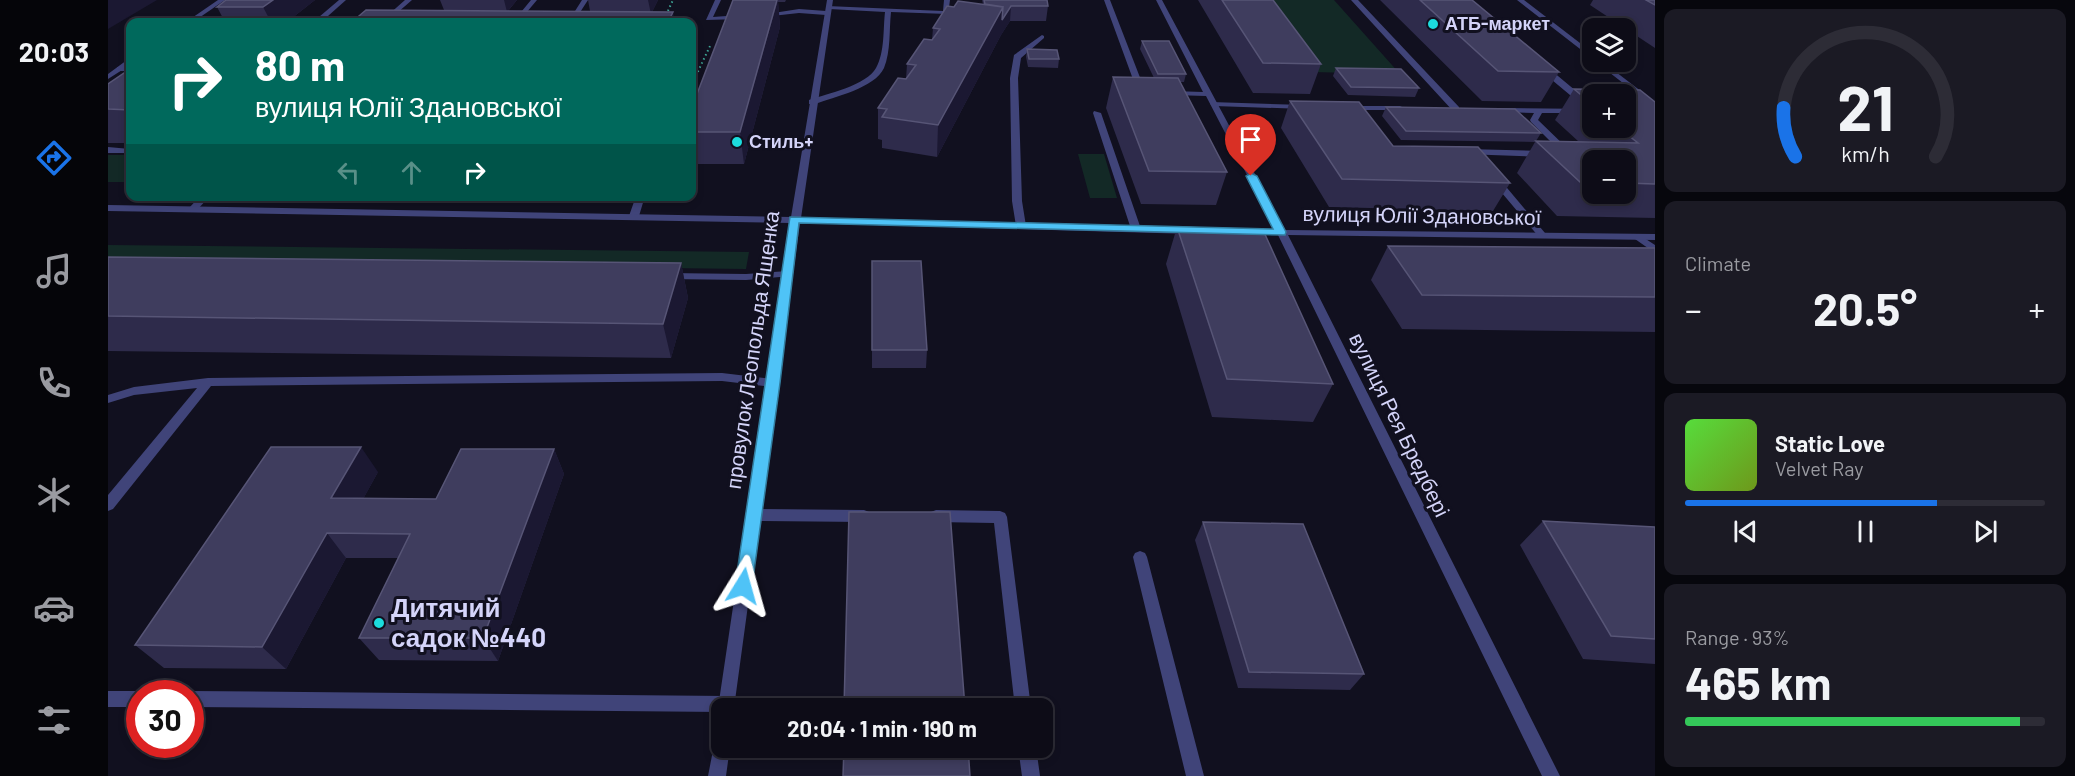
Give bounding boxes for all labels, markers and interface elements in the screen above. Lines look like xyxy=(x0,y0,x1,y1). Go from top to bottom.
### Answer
place label: АТБ-маркет xyxy=(1445,12,1550,34)
marker: АТБ-маркет xyxy=(1426,17,1440,31)
map controls xyxy=(1582,18,1636,204)
button: layers xyxy=(1582,18,1636,72)
text: 20:03 xyxy=(19,35,89,67)
text: 80 m xyxy=(255,39,345,89)
icon: right xyxy=(156,42,234,120)
text: 21 xyxy=(1837,70,1893,144)
button: + xyxy=(1582,84,1636,138)
text: вулиця Юлії Здановської xyxy=(255,90,562,122)
pin xyxy=(1225,114,1276,176)
icon: arrive xyxy=(1234,123,1267,156)
place label: Стиль+ xyxy=(749,130,813,152)
marker: Стиль+ xyxy=(730,135,744,149)
icon: directions xyxy=(33,137,75,179)
text: km/h xyxy=(1841,142,1889,167)
button: − xyxy=(1582,150,1636,204)
icon: left xyxy=(332,156,365,189)
icon: ahead xyxy=(395,156,428,189)
icon: right xyxy=(458,156,491,189)
street label: вулиця Юлії Здановської xyxy=(1302,200,1542,229)
street label: провулок Леопольда Ященка xyxy=(720,209,783,491)
icon: music xyxy=(33,250,75,292)
text: Climate xyxy=(1685,251,1751,275)
text: 20.5° xyxy=(1813,281,1917,335)
text: − xyxy=(1685,289,1702,329)
text: + xyxy=(2029,289,2045,329)
street label: вулиця Рея Бредбері xyxy=(1345,328,1456,520)
icon: phone xyxy=(33,362,75,404)
text: Static Love xyxy=(1775,430,1885,456)
text: Velvet Ray xyxy=(1775,456,1864,480)
icon: climate xyxy=(33,474,75,516)
icon: previous xyxy=(1729,515,1762,548)
icon: pause xyxy=(1849,515,1882,548)
icon: next xyxy=(1969,515,2002,548)
position arrow xyxy=(711,554,775,618)
icon: car xyxy=(33,587,75,629)
place label: Дитячий садок №440 xyxy=(391,591,546,652)
marker: Дитячий садок №440 xyxy=(372,616,386,630)
text: Range · 93% xyxy=(1685,625,1789,649)
text: 465 km xyxy=(1685,655,1831,709)
speed limit sign: 30 xyxy=(126,680,204,758)
icon: filters xyxy=(33,699,75,741)
text: 20:04 · 1 min · 190 m xyxy=(787,715,977,741)

